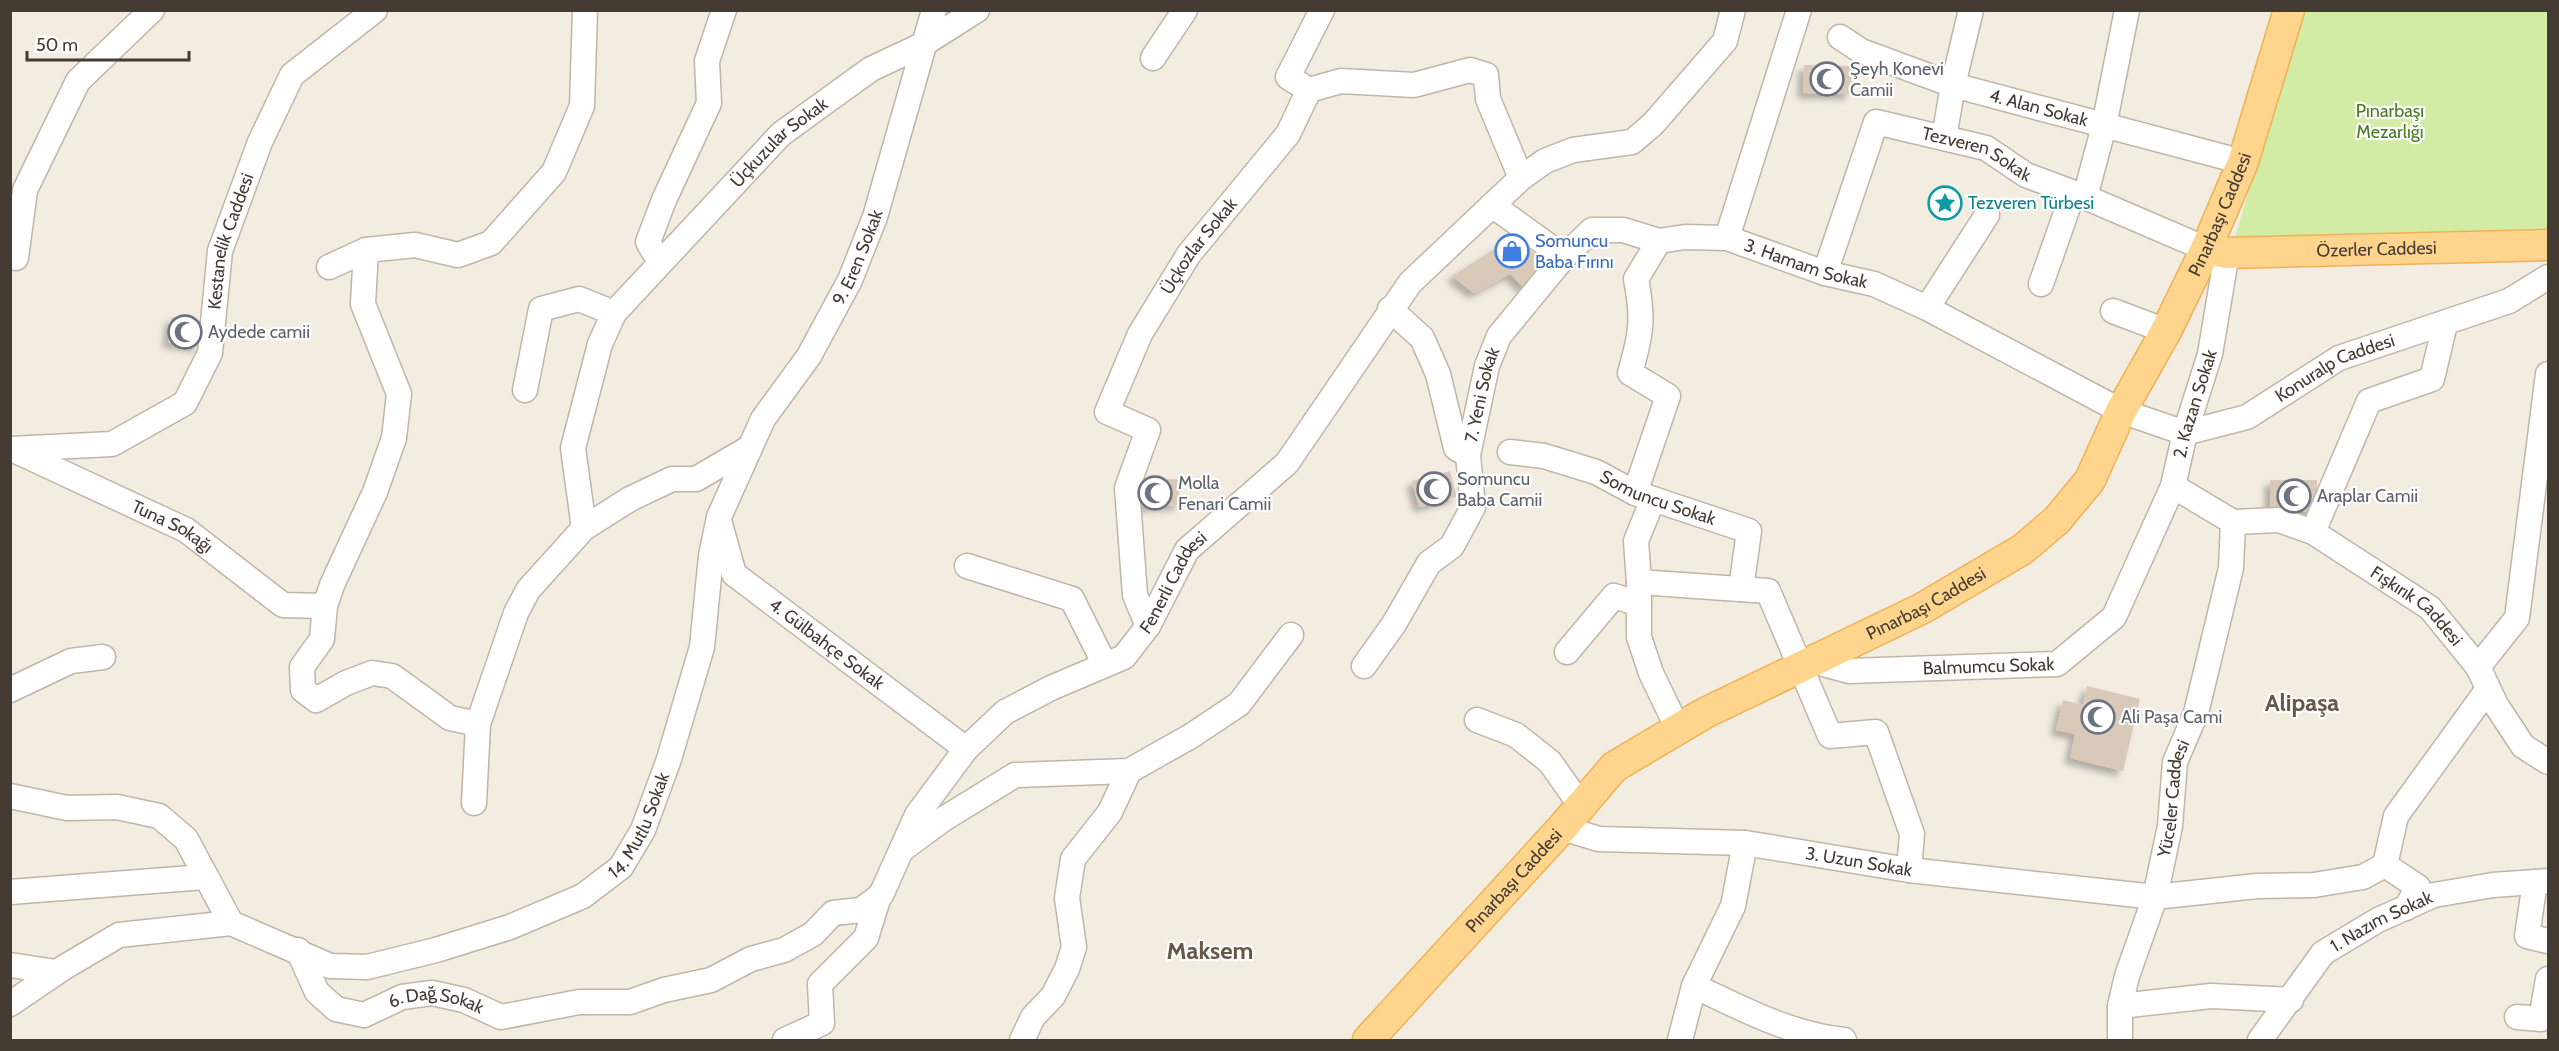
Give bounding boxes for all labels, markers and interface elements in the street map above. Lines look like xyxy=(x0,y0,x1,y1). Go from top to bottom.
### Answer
scale bar xyxy=(27,24,189,62)
text: 50 m xyxy=(36,34,78,56)
place label: Şeyh Konevi Camii xyxy=(1850,58,1944,101)
mosque icon: Şeyh Konevi Camii xyxy=(1809,61,1845,97)
street label: 4. Alan Sokak xyxy=(1987,84,2091,132)
street label: Üçkuzular Sokak xyxy=(726,92,833,192)
park label: Pınarbaşı Mezarlığı xyxy=(2356,100,2424,143)
street label: Tezveren Sokak xyxy=(1920,122,2035,187)
street label: Pınarbaşı Caddesi xyxy=(2183,150,2256,280)
street label: Kestanelik Caddesi xyxy=(203,170,259,310)
place icon: Tezveren Türbesi xyxy=(1927,185,1963,221)
place label: Tezveren Türbesi xyxy=(1968,192,2094,214)
street label: Üçkozlar Sokak xyxy=(1156,193,1242,298)
street label: 9. Eren Sokak xyxy=(828,206,888,309)
place label: Somuncu Baba Fırını xyxy=(1535,230,1614,273)
shop icon: Somuncu Baba Fırını xyxy=(1494,233,1530,269)
street label: 3. Hamam Sokak xyxy=(1741,234,1871,293)
street label: Özerler Caddesi xyxy=(2316,237,2437,262)
mosque icon: Aydede camii xyxy=(167,314,203,350)
place label: Aydede camii xyxy=(208,321,310,343)
street label: Konuralp Caddesi xyxy=(2271,329,2398,407)
street label: 7. Yeni Sokak xyxy=(1460,343,1505,444)
street label: 2. Kazan Sokak xyxy=(2169,346,2222,460)
street label: Somuncu Sokak xyxy=(1596,465,1719,530)
place label: Somuncu Baba Camii xyxy=(1457,468,1542,511)
mosque icon: Somuncu Baba Camii xyxy=(1416,471,1452,507)
place label: Molla Fenari Camii xyxy=(1178,472,1271,515)
mosque icon: Molla Fenari Camii xyxy=(1137,475,1173,511)
mosque icon: Araplar Camii xyxy=(2276,478,2312,514)
place label: Araplar Camii xyxy=(2317,485,2418,507)
street label: Tuna Sokağı xyxy=(128,495,218,558)
street label: Fenerli Caddesi xyxy=(1135,527,1211,638)
street label: Fışkırık Caddesi xyxy=(2366,561,2467,650)
street label: Pınarbaşı Caddesi xyxy=(1863,562,1990,645)
street label: 4. Gülbahçe Sokak xyxy=(765,593,889,695)
street label: Balmumcu Sokak xyxy=(1923,653,2056,680)
district label: Alipaşa xyxy=(2265,688,2339,717)
mosque icon: Ali Paşa Cami xyxy=(2080,699,2116,735)
place label: Ali Paşa Cami xyxy=(2121,706,2222,728)
street label: Yüceler Caddesi xyxy=(2152,736,2194,860)
street label: 14. Mutlu Sokak xyxy=(604,768,675,884)
street label: Pınarbaşı Caddesi xyxy=(1461,824,1567,937)
street label: 3. Uzun Sokak xyxy=(1804,842,1915,881)
street label: 1. Nazım Sokak xyxy=(2326,886,2437,957)
district label: Maksem xyxy=(1167,936,1253,965)
street label: 6. Dağ Sokak xyxy=(384,981,488,1019)

